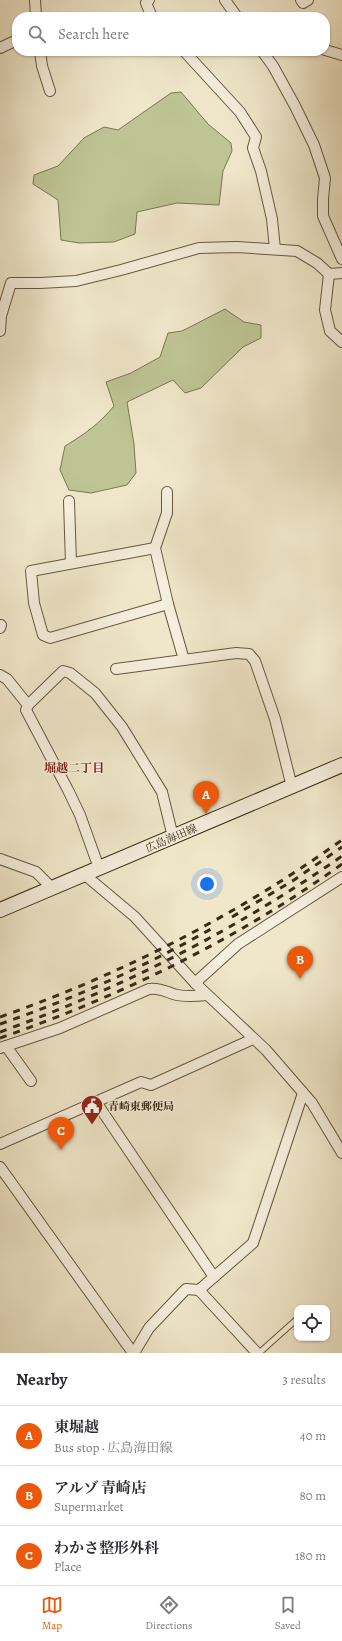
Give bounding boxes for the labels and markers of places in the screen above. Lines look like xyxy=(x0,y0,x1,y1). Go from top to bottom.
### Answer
pin: A xyxy=(193,781,219,814)
pin: B xyxy=(287,946,313,979)
public building icon: 青崎東郵便局 xyxy=(79,1093,105,1126)
place label: 青崎東郵便局 xyxy=(108,1099,174,1114)
pin: C xyxy=(48,1117,74,1150)

